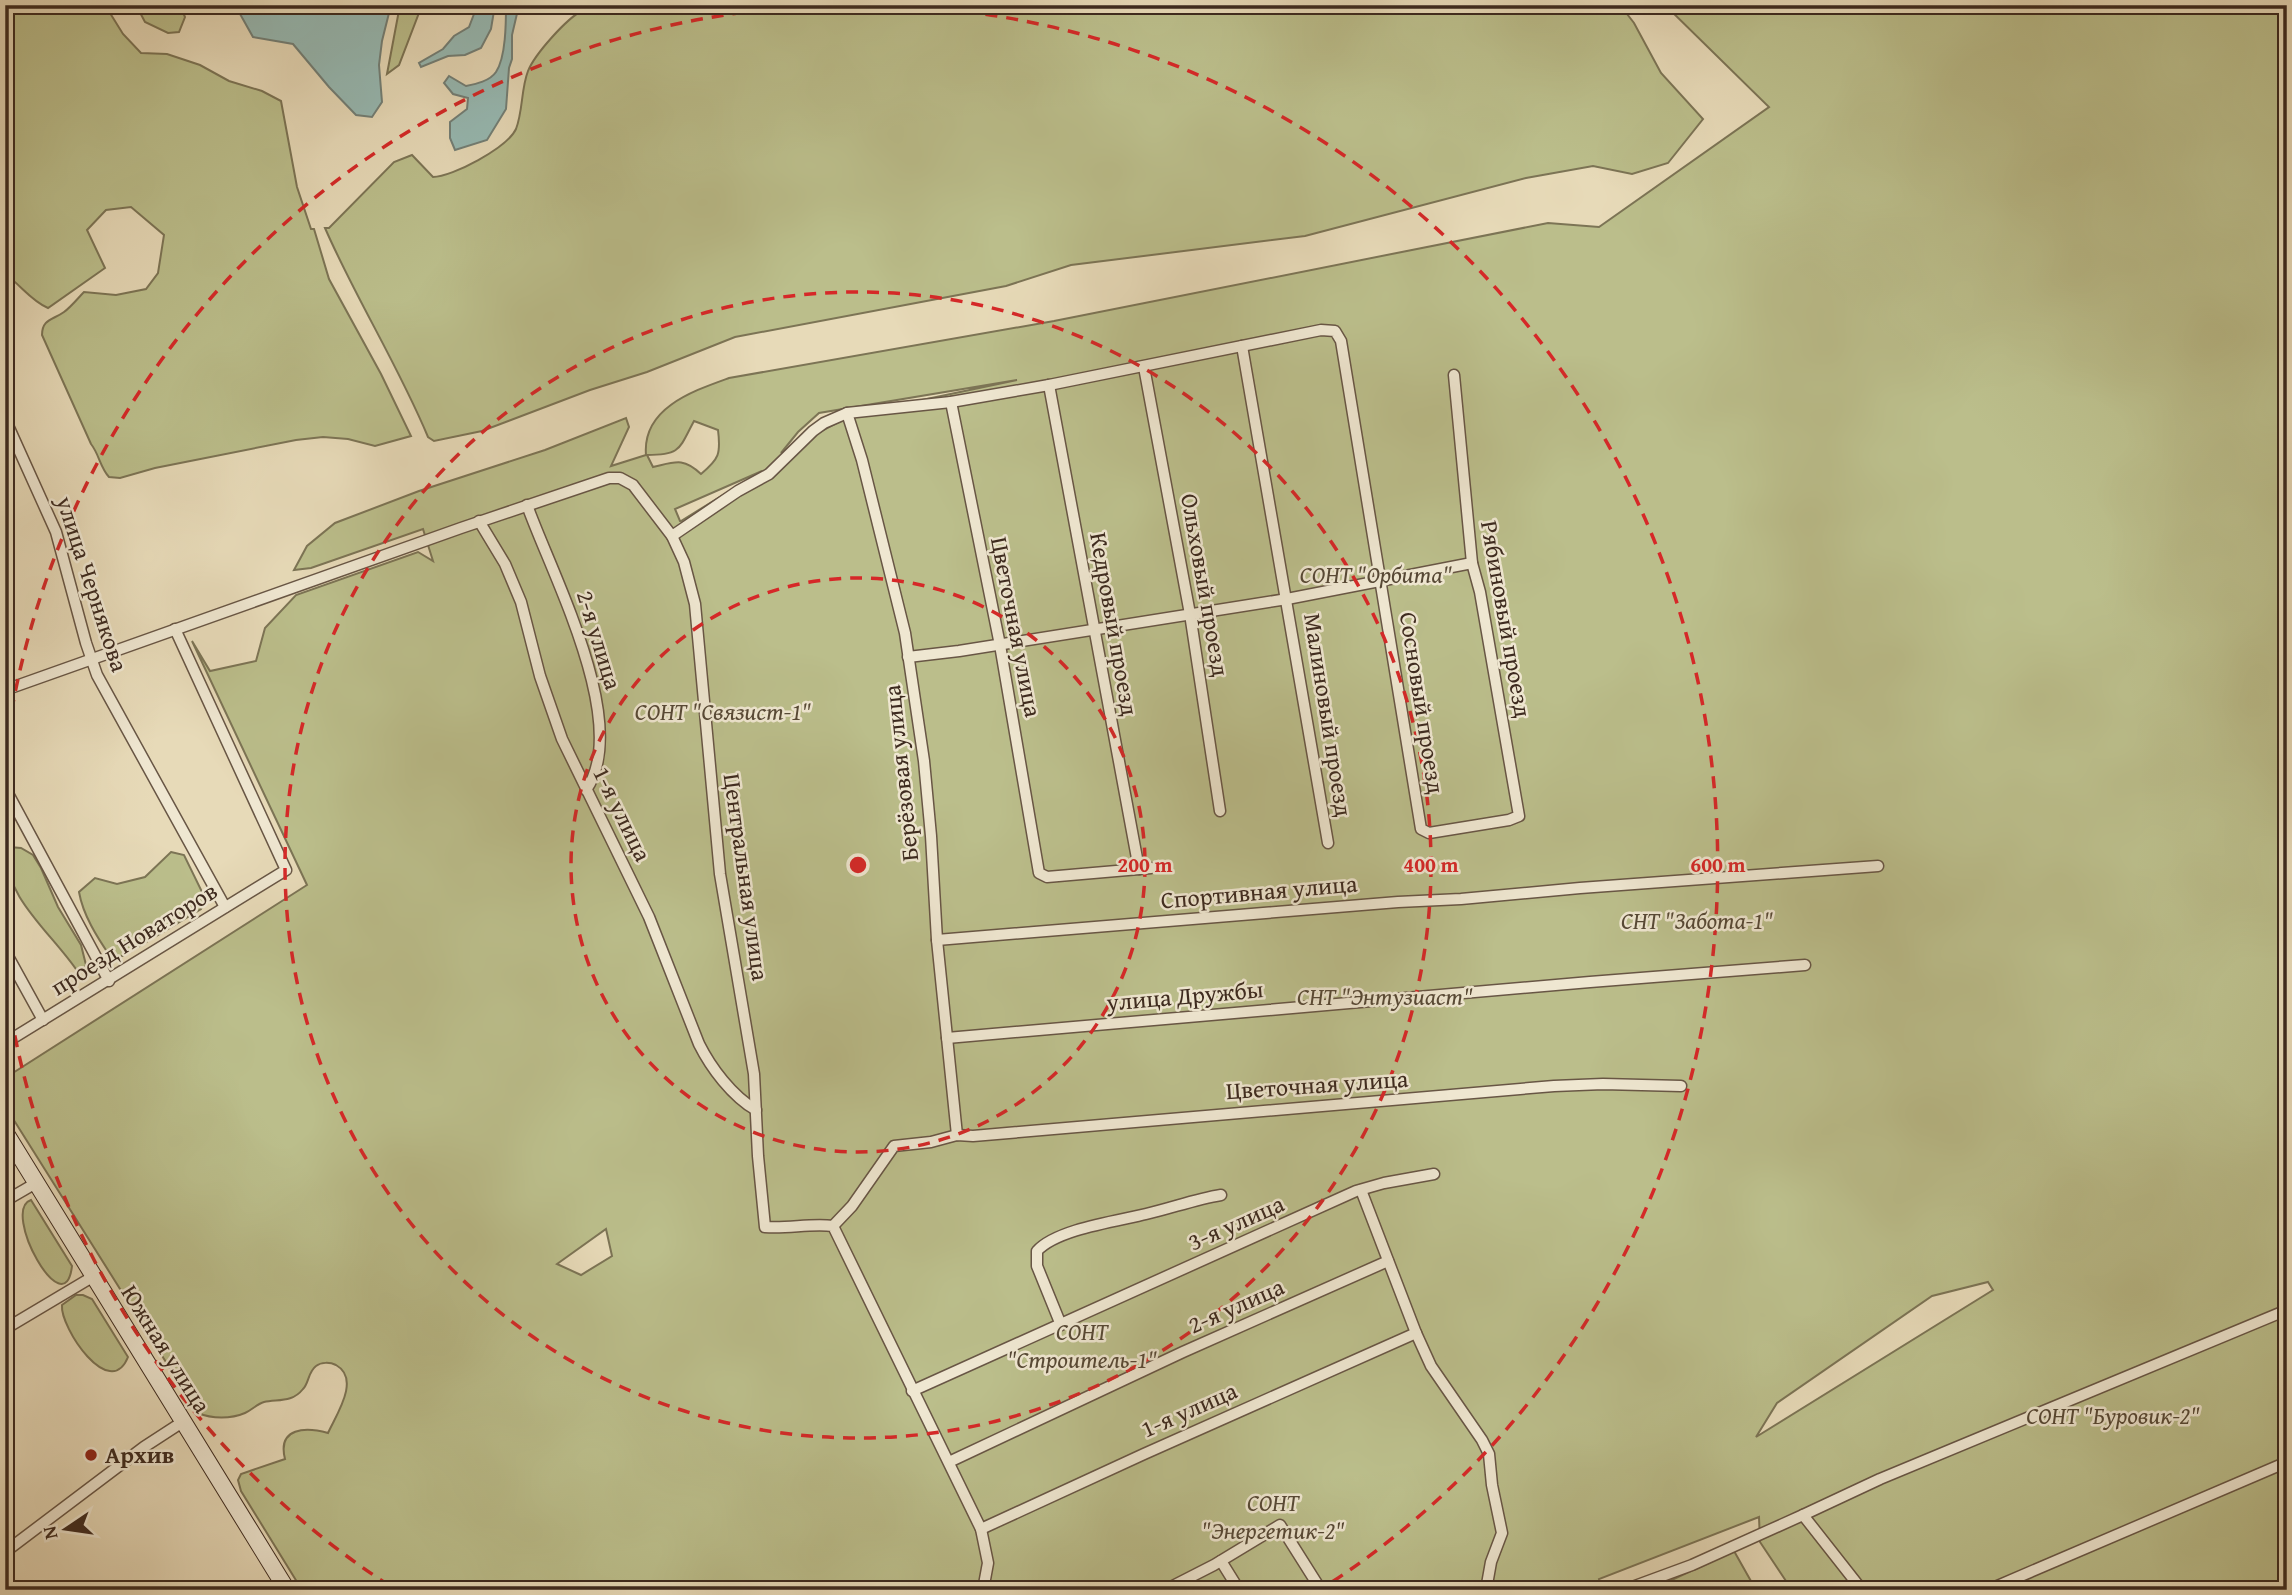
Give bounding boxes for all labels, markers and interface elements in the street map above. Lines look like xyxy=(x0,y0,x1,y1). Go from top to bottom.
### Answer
street label: улица Чернякова xyxy=(47,490,138,677)
street label: Ольховый проезд xyxy=(1172,491,1239,679)
street label: Рябиновый проезд xyxy=(1472,518,1541,720)
street label: Кедровый проезд xyxy=(1081,529,1148,718)
street label: Цветочная улица xyxy=(982,534,1051,720)
park label: СОНТ "Орбита" xyxy=(1300,557,1453,592)
street label: 2-я улица xyxy=(568,586,631,694)
street label: Сосновый проезд xyxy=(1391,610,1454,796)
street label: Малиновый проезд xyxy=(1295,611,1362,819)
street label: Берёзовая улица xyxy=(874,683,927,863)
park label: СОНТ "Связист-1" xyxy=(635,694,812,729)
street label: 1-я улица xyxy=(584,760,661,868)
street label: Центральная улица xyxy=(715,771,778,983)
text: 200 m xyxy=(1117,849,1173,880)
text: 400 m xyxy=(1403,849,1459,880)
text: 600 m xyxy=(1690,849,1746,880)
centre of rings xyxy=(846,853,870,877)
street label: Спортивная улица xyxy=(1159,865,1359,918)
street label: проезд Новаторов xyxy=(44,873,224,1004)
park label: СНТ "Забота-1" xyxy=(1621,903,1773,938)
street label: улица Дружбы xyxy=(1104,971,1265,1020)
park label: СНТ "Энтузиаст" xyxy=(1297,979,1473,1014)
street label: Цветочная улица xyxy=(1225,1061,1410,1108)
street label: 3-я улица xyxy=(1182,1186,1290,1259)
street label: 2-я улица xyxy=(1182,1269,1290,1342)
street label: Южная улица xyxy=(113,1278,220,1420)
park label: СОНТ "Строитель-1" xyxy=(1007,1314,1157,1377)
street label: 1-я улица xyxy=(1135,1373,1243,1446)
park label: СОНТ "Буровик-2" xyxy=(2026,1398,2200,1433)
place label: Архив xyxy=(105,1437,174,1472)
marker: Архив xyxy=(83,1447,99,1463)
park label: СОНТ "Энергетик-2" xyxy=(1201,1485,1345,1548)
north arrow xyxy=(32,1494,102,1564)
text: N xyxy=(34,1523,65,1542)

